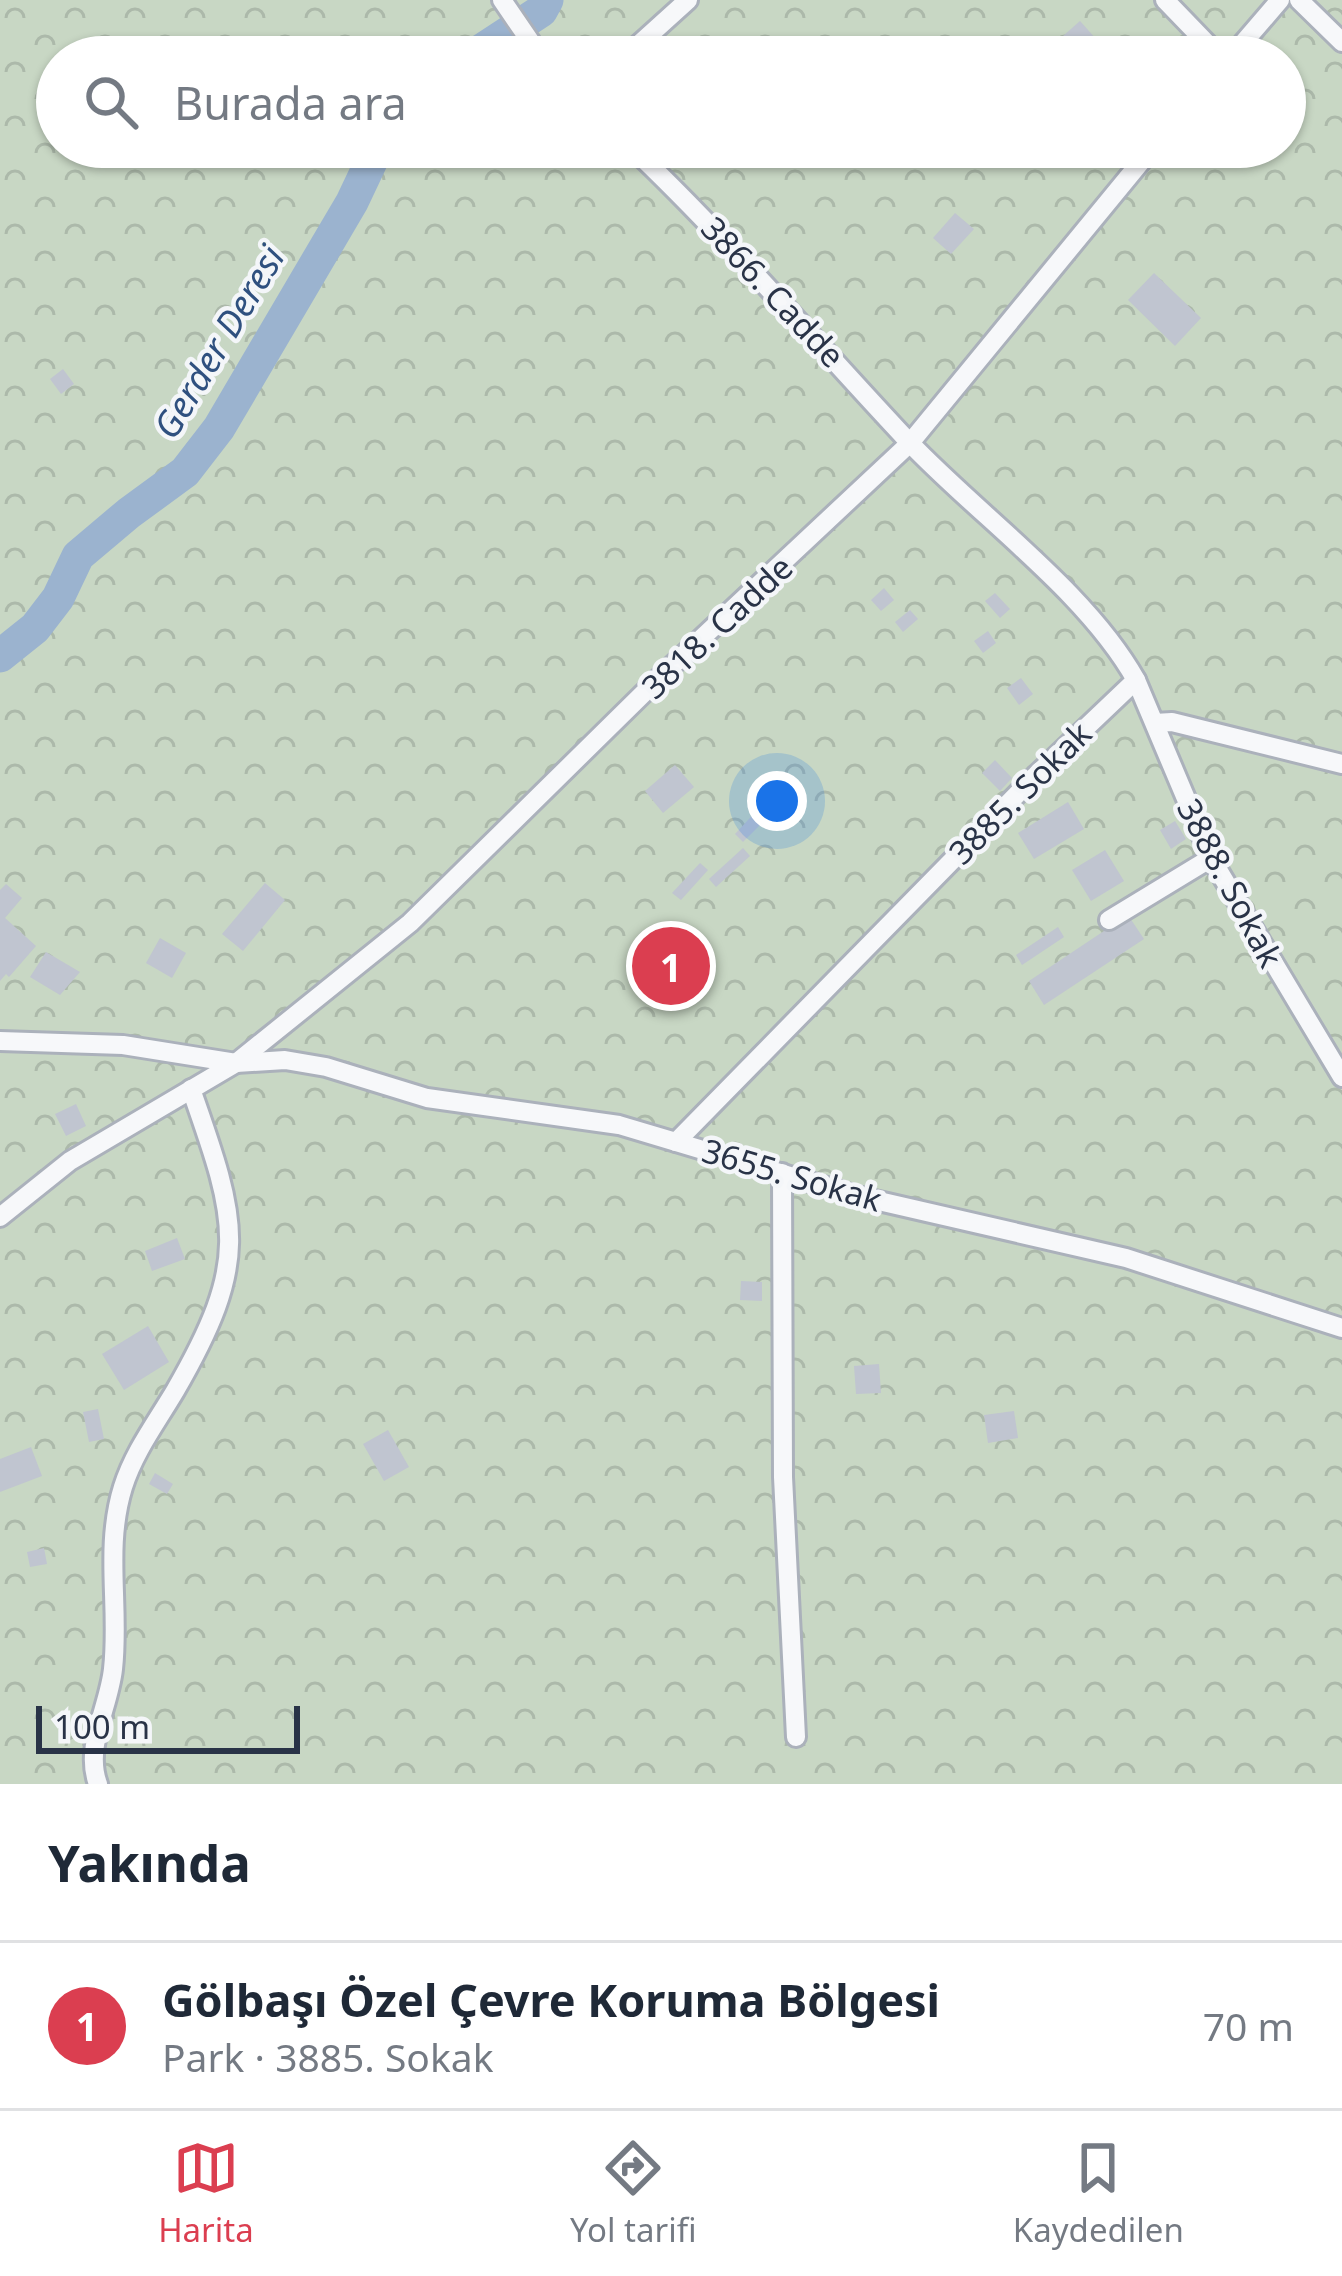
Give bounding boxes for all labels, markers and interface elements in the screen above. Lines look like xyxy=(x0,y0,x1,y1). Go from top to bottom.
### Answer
search box xyxy=(36,36,1306,168)
icon: search xyxy=(78,69,144,135)
text: Burada ara xyxy=(174,72,407,133)
street label: 3866. Cadde xyxy=(692,206,855,377)
water label: Gerder Deresi xyxy=(142,236,296,447)
street label: 3818. Cadde xyxy=(631,545,802,708)
street label: 3885. Sokak xyxy=(938,711,1101,874)
your location xyxy=(747,771,807,831)
street label: 3888. Sokak xyxy=(1167,791,1294,975)
pin: 1 xyxy=(632,921,710,1011)
street label: 3655. Sokak xyxy=(697,1127,888,1222)
scale bar xyxy=(36,1700,300,1753)
text: 100 m xyxy=(54,1704,150,1749)
text: Yakında xyxy=(48,1827,251,1897)
text: Gölbaşı Özel Çevre Koruma Bölgesi xyxy=(162,1969,940,2030)
text: 1 xyxy=(76,1999,98,2052)
text: 70 m xyxy=(1203,1999,1294,2052)
text: Park · 3885. Sokak xyxy=(162,2030,494,2083)
tab: Harita xyxy=(158,2135,254,2252)
tab: Yol tarifi xyxy=(570,2135,697,2252)
tab: Kaydedilen xyxy=(1013,2135,1184,2252)

